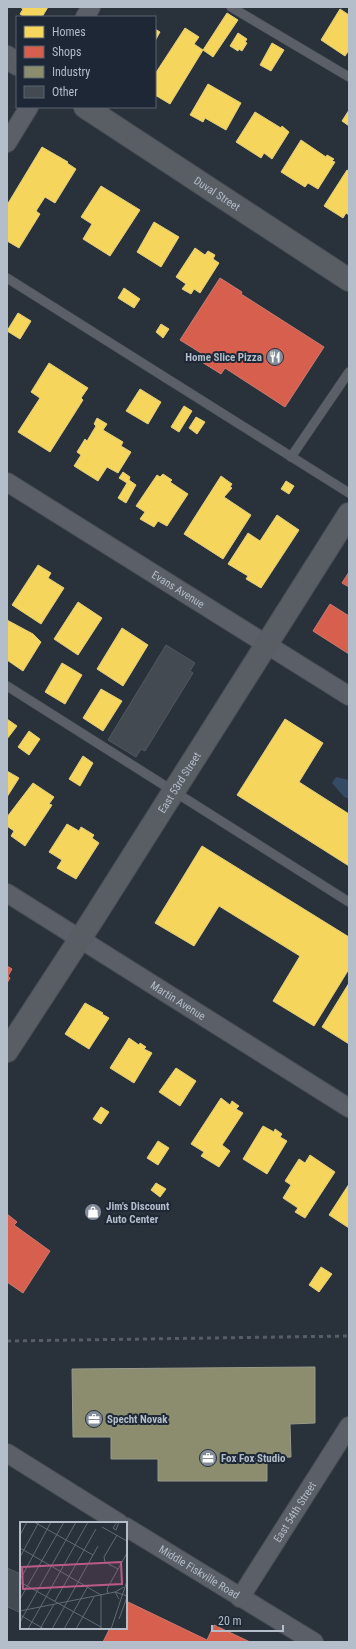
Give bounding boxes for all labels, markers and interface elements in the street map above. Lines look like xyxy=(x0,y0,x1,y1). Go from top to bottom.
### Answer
legend xyxy=(16,16,156,108)
text: Homes xyxy=(52,25,86,39)
text: Shops xyxy=(52,45,81,59)
text: Industry xyxy=(52,65,90,79)
text: Other xyxy=(52,85,78,99)
street label: Duval Street xyxy=(191,174,242,214)
restaurant icon: Home Slice Pizza xyxy=(265,347,285,367)
place label: Home Slice Pizza xyxy=(185,351,262,364)
street label: Evans Avenue xyxy=(149,568,207,611)
street label: East 53rd Street xyxy=(156,750,204,816)
street label: Martin Avenue xyxy=(148,979,208,1023)
place label: Jim's Discount Auto Center xyxy=(106,1200,170,1226)
shop icon: Jim's Discount Auto Center xyxy=(83,1202,103,1222)
office icon: Specht Novak xyxy=(84,1409,104,1429)
place label: Specht Novak xyxy=(107,1413,168,1426)
office icon: Fox Fox Studio xyxy=(198,1448,218,1468)
place label: Fox Fox Studio xyxy=(221,1452,286,1465)
street label: East 54th Street xyxy=(271,1479,319,1545)
inset map xyxy=(20,1522,127,1629)
street label: Middle Fiskville Road xyxy=(156,1543,242,1602)
scale bar xyxy=(212,1607,283,1633)
text: 20 m xyxy=(218,1614,242,1628)

